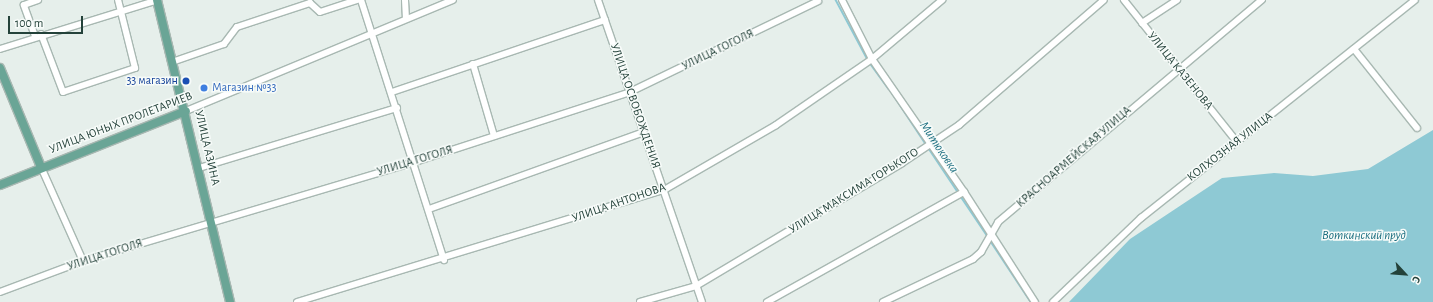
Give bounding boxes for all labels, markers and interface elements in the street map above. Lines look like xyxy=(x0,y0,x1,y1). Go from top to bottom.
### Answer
scale bar xyxy=(10,8,85,34)
text: 100 m xyxy=(15,17,43,29)
street label: УЛИЦА ГОГОЛЯ xyxy=(679,26,757,74)
street label: УЛИЦА КАЗЕНОВА xyxy=(1144,29,1216,113)
street label: УЛИЦА ОСВОБОЖДЕНИЯ xyxy=(607,41,663,171)
place label: 33 магазин xyxy=(126,74,178,88)
marker: 33 магазин xyxy=(181,76,191,86)
place label: Магазин №33 xyxy=(212,81,276,95)
marker: Магазин №33 xyxy=(199,83,209,93)
street label: УЛИЦА ЮНЫХ ПРОЛЕТАРИЕВ xyxy=(47,89,195,157)
street label: КРАСНОАРМЕЙСКАЯ УЛИЦА xyxy=(1014,103,1134,211)
street label: УЛИЦА АЗИНА xyxy=(191,109,223,187)
street label: КОЛХОЗНАЯ УЛИЦА xyxy=(1184,109,1276,185)
water label: Митюковка xyxy=(915,119,961,177)
street label: УЛИЦА ГОГОЛЯ xyxy=(375,143,455,179)
street label: УЛИЦА МАКСИМА ГОРЬКОГО xyxy=(786,145,922,237)
street label: УЛИЦА АНТОНОВА xyxy=(570,180,668,226)
water label: Воткинский пруд xyxy=(1322,228,1406,244)
street label: УЛИЦА ГОГОЛЯ xyxy=(65,236,145,274)
north arrow xyxy=(1385,254,1425,294)
text: С xyxy=(1410,274,1423,285)

